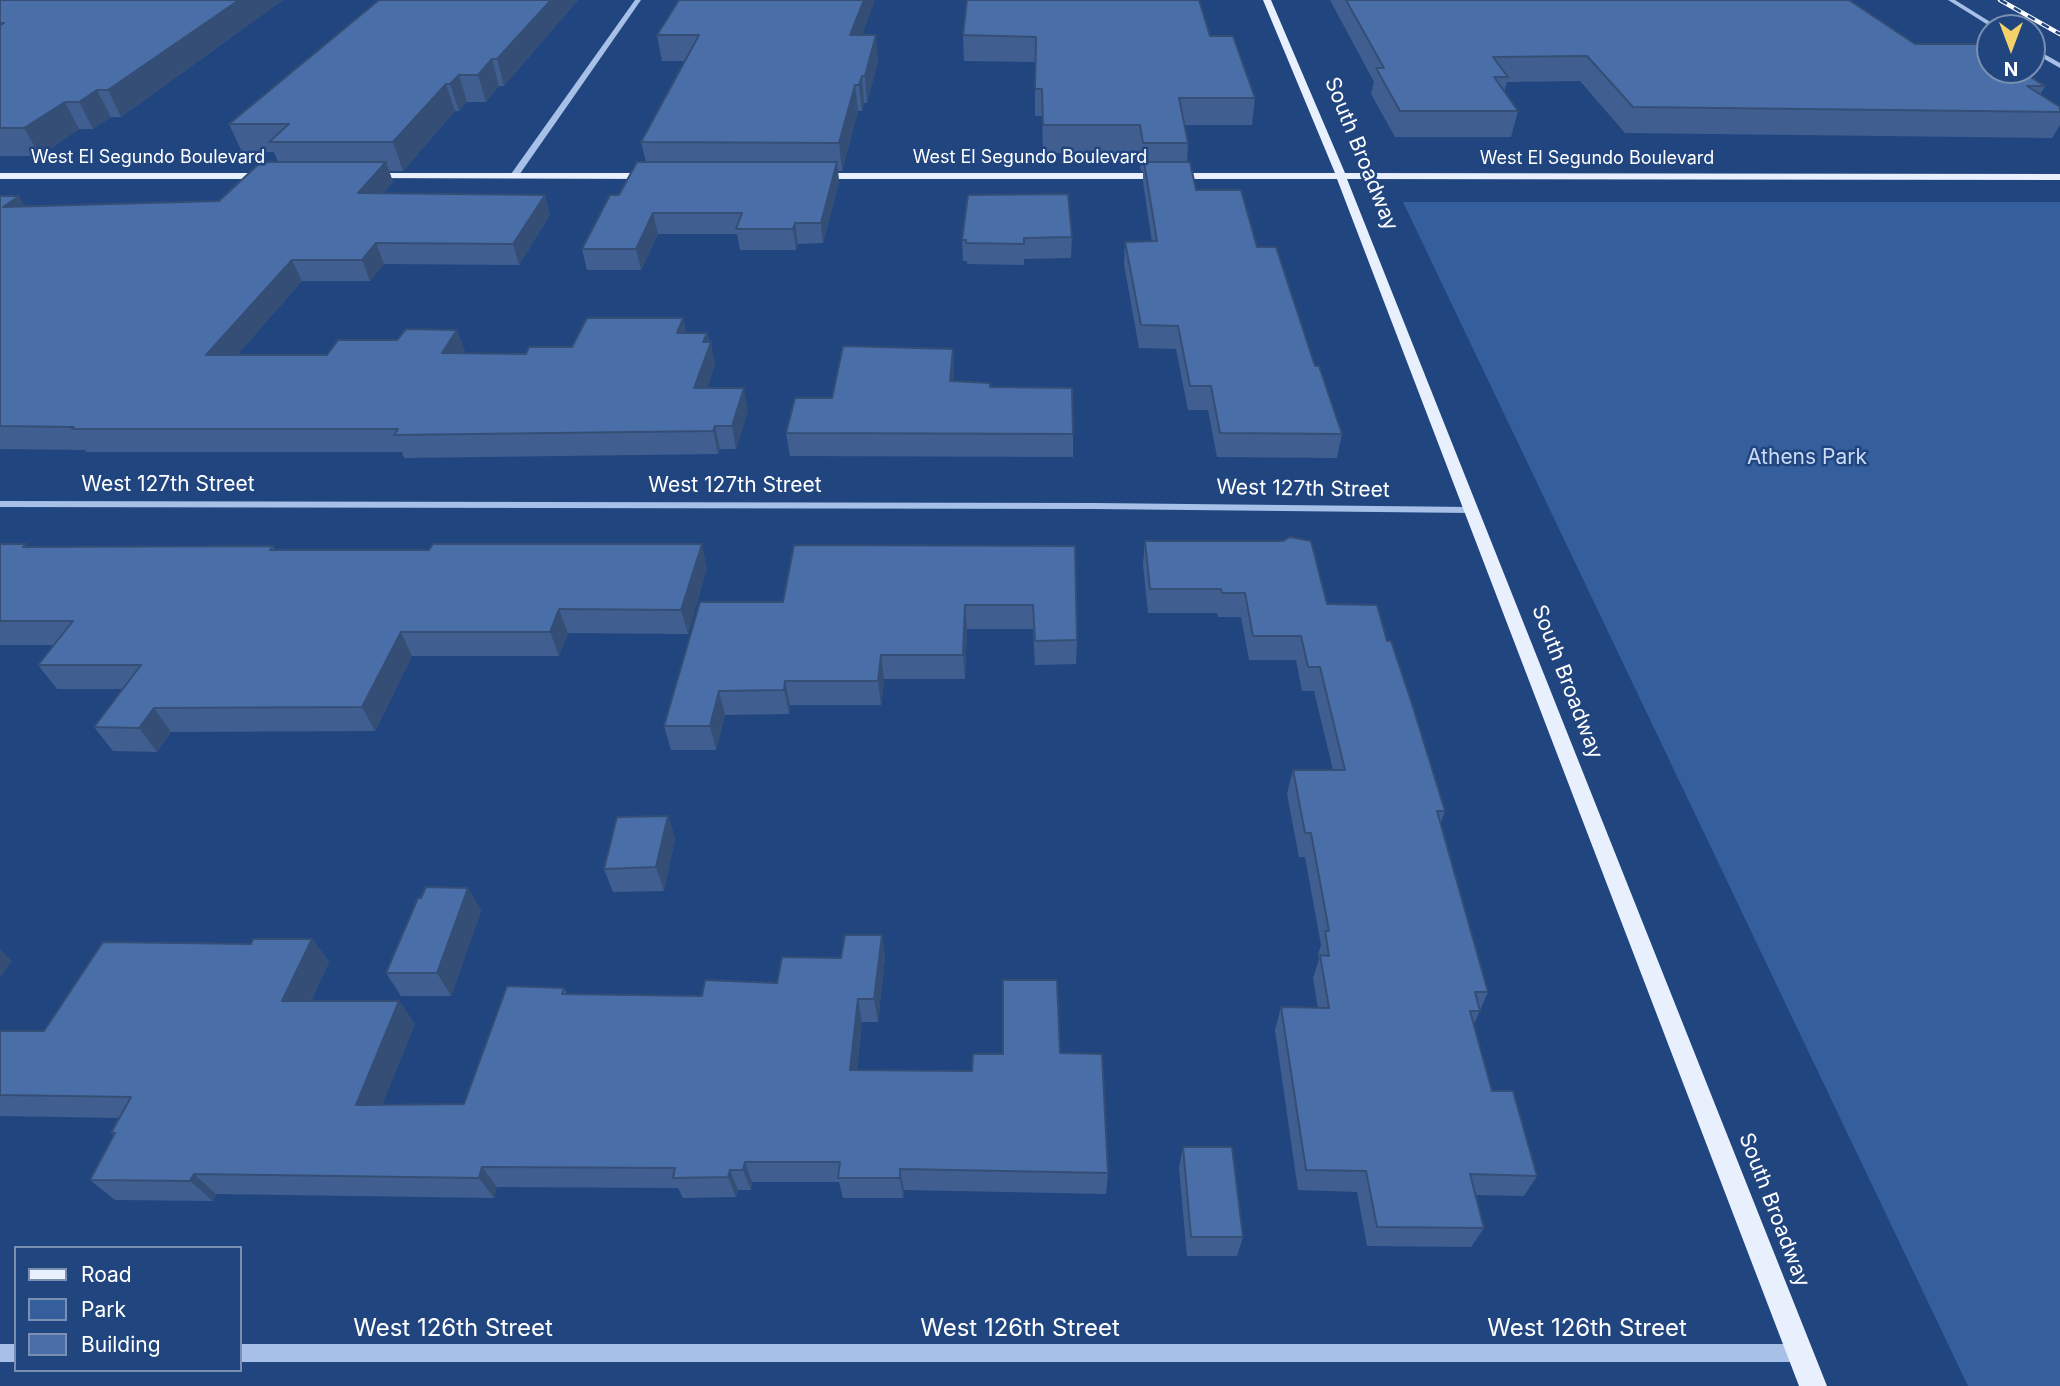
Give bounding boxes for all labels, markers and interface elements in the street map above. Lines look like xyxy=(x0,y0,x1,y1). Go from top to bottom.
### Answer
north arrow xyxy=(1976,14,2046,84)
text: N xyxy=(2004,57,2018,80)
street label: South Broadway xyxy=(1319,74,1403,234)
street label: West El Segundo Boulevard xyxy=(31,147,265,169)
street label: West El Segundo Boulevard xyxy=(913,147,1147,169)
street label: West El Segundo Boulevard xyxy=(1480,148,1714,170)
park label: Athens Park xyxy=(1747,445,1867,471)
street label: West 127th Street xyxy=(81,472,255,498)
street label: West 127th Street xyxy=(648,473,822,499)
street label: West 127th Street xyxy=(1216,475,1390,503)
street label: South Broadway xyxy=(1526,601,1608,763)
street label: South Broadway xyxy=(1733,1129,1815,1291)
legend xyxy=(14,1246,242,1372)
text: Road xyxy=(81,1262,132,1287)
text: Park xyxy=(81,1297,126,1322)
street label: West 126th Street xyxy=(353,1315,553,1343)
street label: West 126th Street xyxy=(920,1315,1120,1343)
street label: West 126th Street xyxy=(1487,1315,1687,1343)
text: Building xyxy=(81,1332,161,1357)

